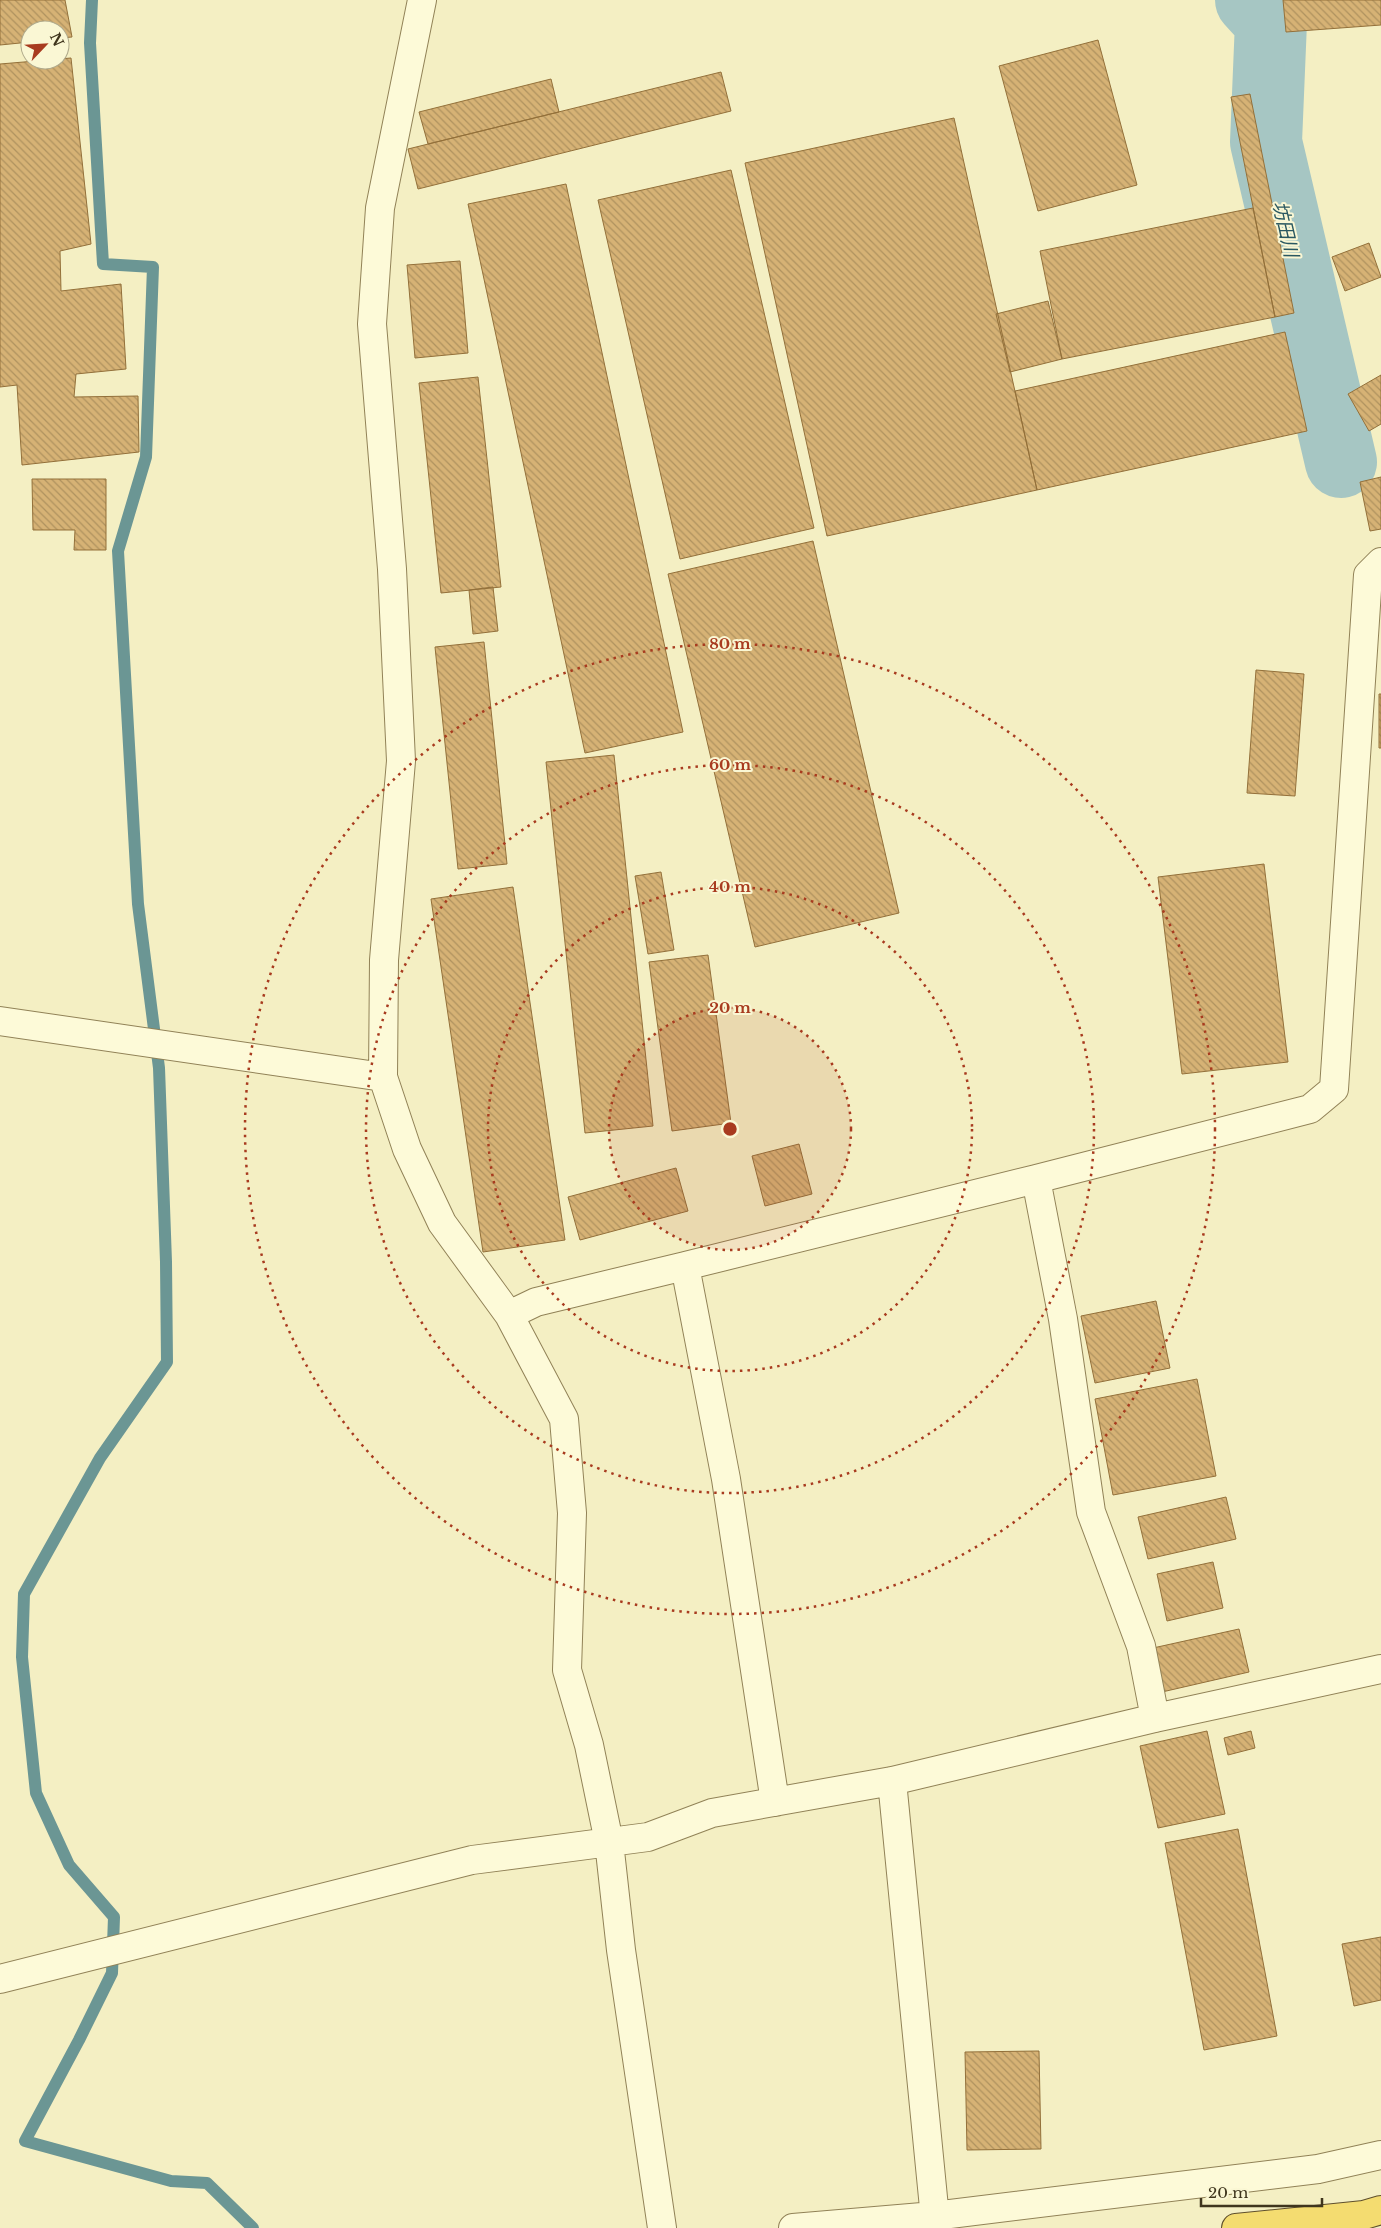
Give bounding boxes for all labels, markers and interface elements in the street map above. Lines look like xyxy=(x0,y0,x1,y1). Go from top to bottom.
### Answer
north arrow xyxy=(20,20,70,70)
text: N xyxy=(46,30,68,49)
water label: 坊田川 xyxy=(1268,199,1304,261)
text: 80 m xyxy=(709,634,751,653)
text: 60 m xyxy=(709,755,751,774)
text: 40 m xyxy=(709,877,751,896)
text: 20 m xyxy=(709,998,751,1017)
centre of rings xyxy=(721,1120,739,1138)
scale bar xyxy=(1201,2176,1322,2208)
text: 20 m xyxy=(1208,2183,1248,2202)

